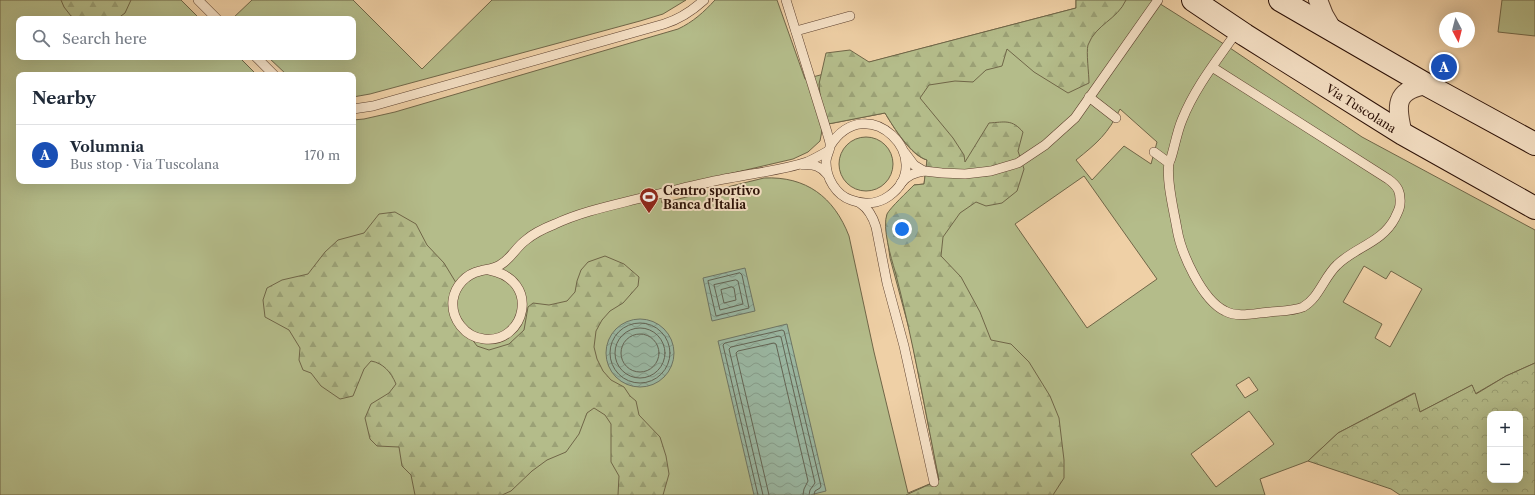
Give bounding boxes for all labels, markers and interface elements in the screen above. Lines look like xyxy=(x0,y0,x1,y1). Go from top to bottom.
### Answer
north arrow xyxy=(1439,12,1475,48)
search box xyxy=(16,16,356,60)
icon: search xyxy=(30,27,52,49)
text: Search here xyxy=(62,29,147,48)
pin: A xyxy=(1431,52,1457,82)
street label: Via Tuscolana xyxy=(1323,80,1400,136)
text: Nearby xyxy=(32,88,96,108)
text: Volumnia xyxy=(70,137,144,156)
text: A xyxy=(40,147,50,163)
text: 170 m xyxy=(304,147,340,163)
text: Bus stop · Via Tuscolana xyxy=(70,156,219,172)
place label: Centro sportivo Banca d'Italia xyxy=(663,183,760,212)
sports icon: Centro sportivo Banca d'Italia xyxy=(638,186,660,214)
your location xyxy=(892,219,912,239)
map controls xyxy=(1487,411,1523,483)
button: + xyxy=(1487,411,1523,447)
button: − xyxy=(1487,447,1523,483)

